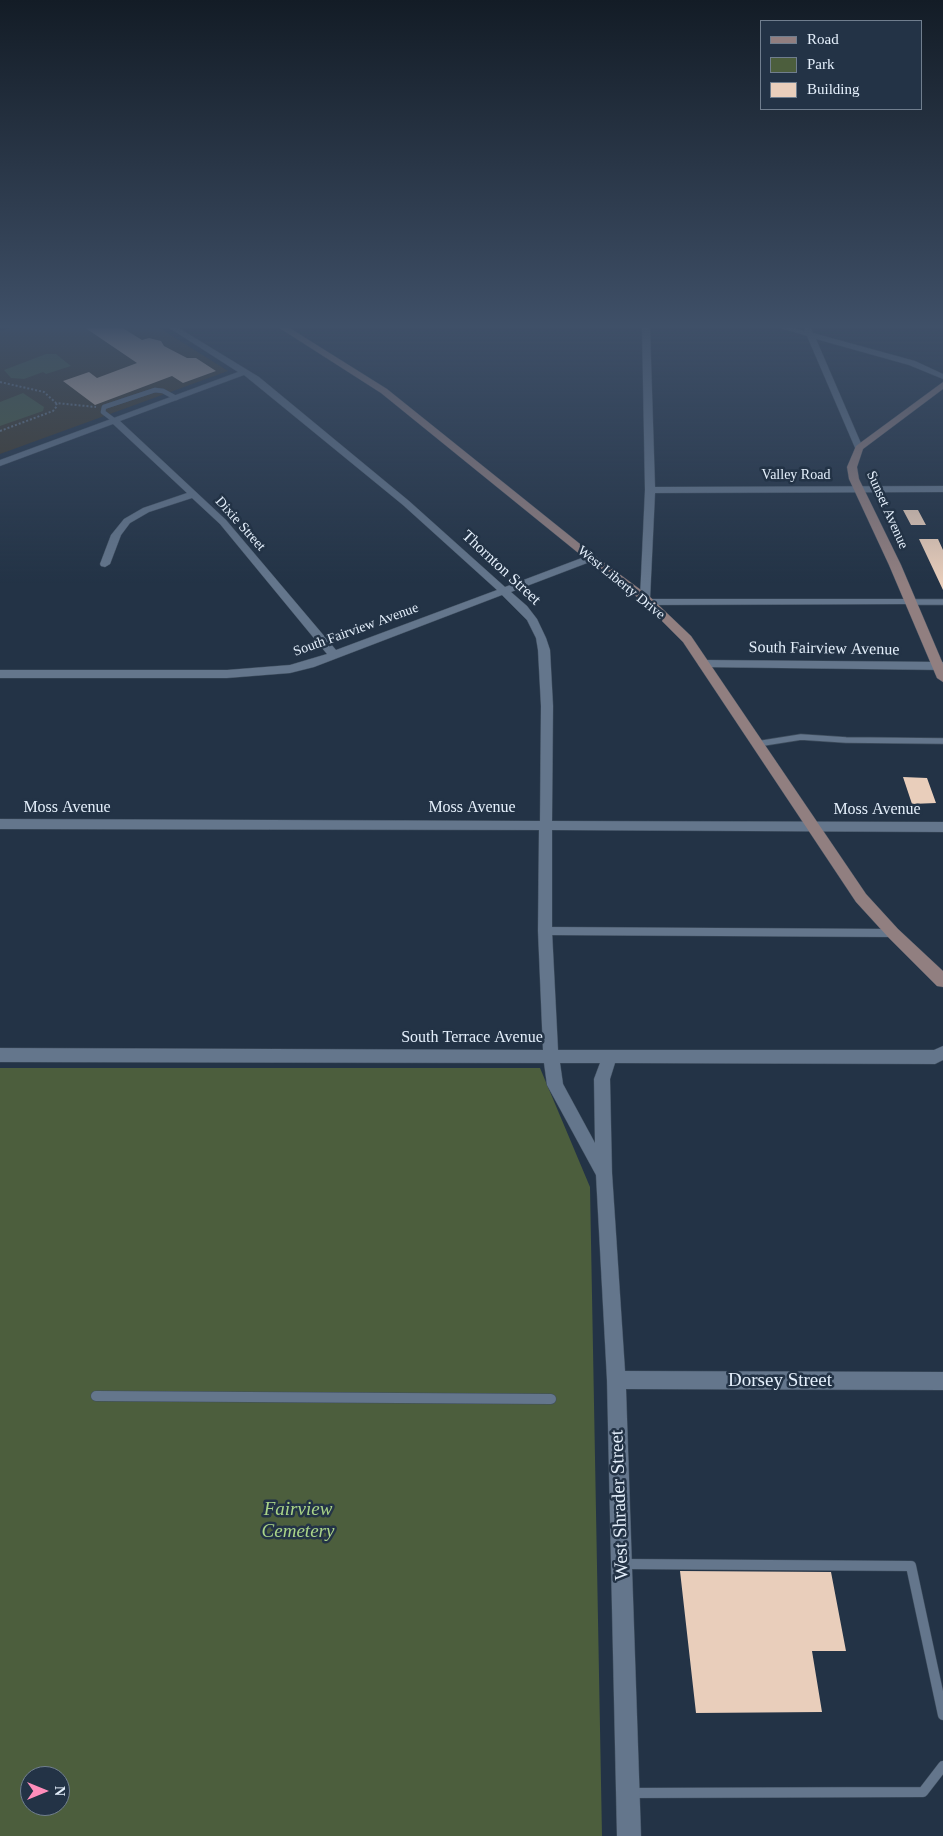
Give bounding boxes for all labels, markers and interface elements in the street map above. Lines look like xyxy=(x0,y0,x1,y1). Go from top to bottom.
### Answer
legend xyxy=(760,20,923,110)
text: Road xyxy=(807,31,839,47)
text: Park xyxy=(807,56,835,72)
text: Building xyxy=(807,81,860,97)
street label: Valley Road xyxy=(762,467,830,483)
street label: Sunset Avenue xyxy=(862,469,912,551)
street label: Dixie Street xyxy=(211,493,269,555)
street label: Thornton Street xyxy=(458,527,544,609)
street label: West Liberty Drive xyxy=(574,543,668,623)
street label: South Fairview Avenue xyxy=(291,600,421,660)
street label: South Fairview Avenue xyxy=(748,638,900,660)
street label: Moss Avenue xyxy=(23,798,111,818)
street label: Moss Avenue xyxy=(428,798,516,818)
street label: Moss Avenue xyxy=(833,800,921,820)
street label: South Terrace Avenue xyxy=(401,1028,543,1048)
street label: Dorsey Street xyxy=(728,1370,832,1392)
street label: West Shrader Street xyxy=(606,1429,634,1581)
park label: Fairview Cemetery xyxy=(262,1499,334,1543)
north arrow xyxy=(20,1766,70,1816)
text: N xyxy=(52,1786,67,1796)

